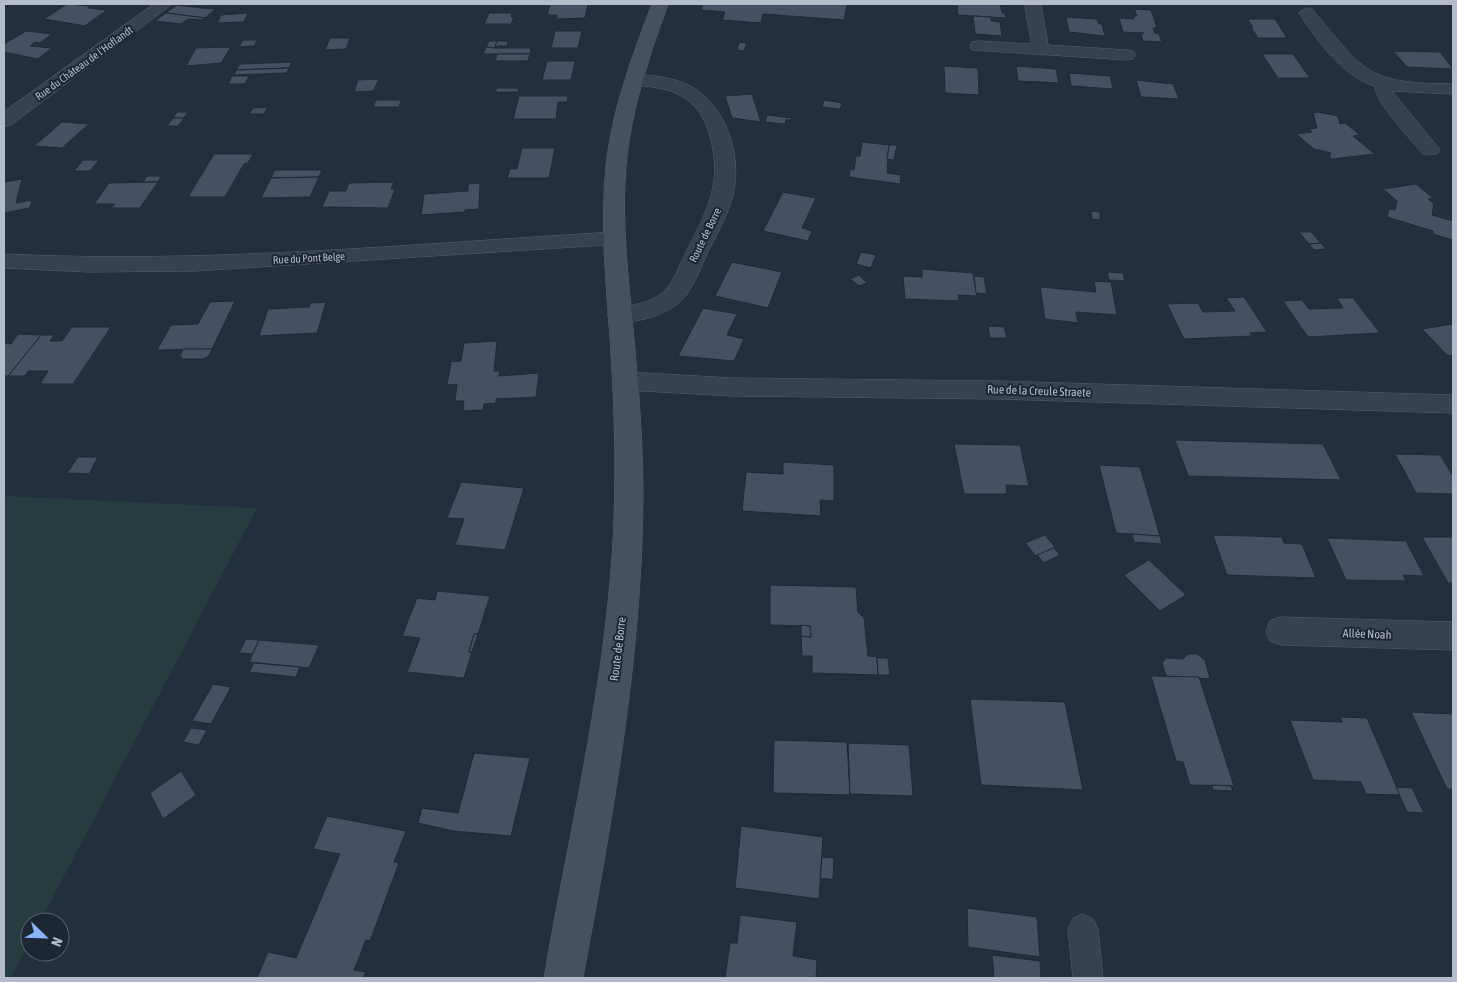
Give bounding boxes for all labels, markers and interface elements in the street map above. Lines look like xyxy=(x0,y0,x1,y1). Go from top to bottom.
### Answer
street label: Rue du Château de l'Hoflandt xyxy=(33,24,135,102)
street label: Route de Borre xyxy=(687,206,723,264)
street label: Rue du Pont Belge xyxy=(273,250,345,266)
street label: Rue de la Creule Straete xyxy=(987,382,1091,400)
street label: Route de Borre xyxy=(607,616,629,682)
street label: Allée Noah xyxy=(1342,626,1392,642)
north arrow xyxy=(20,912,70,962)
text: N xyxy=(48,935,66,949)

